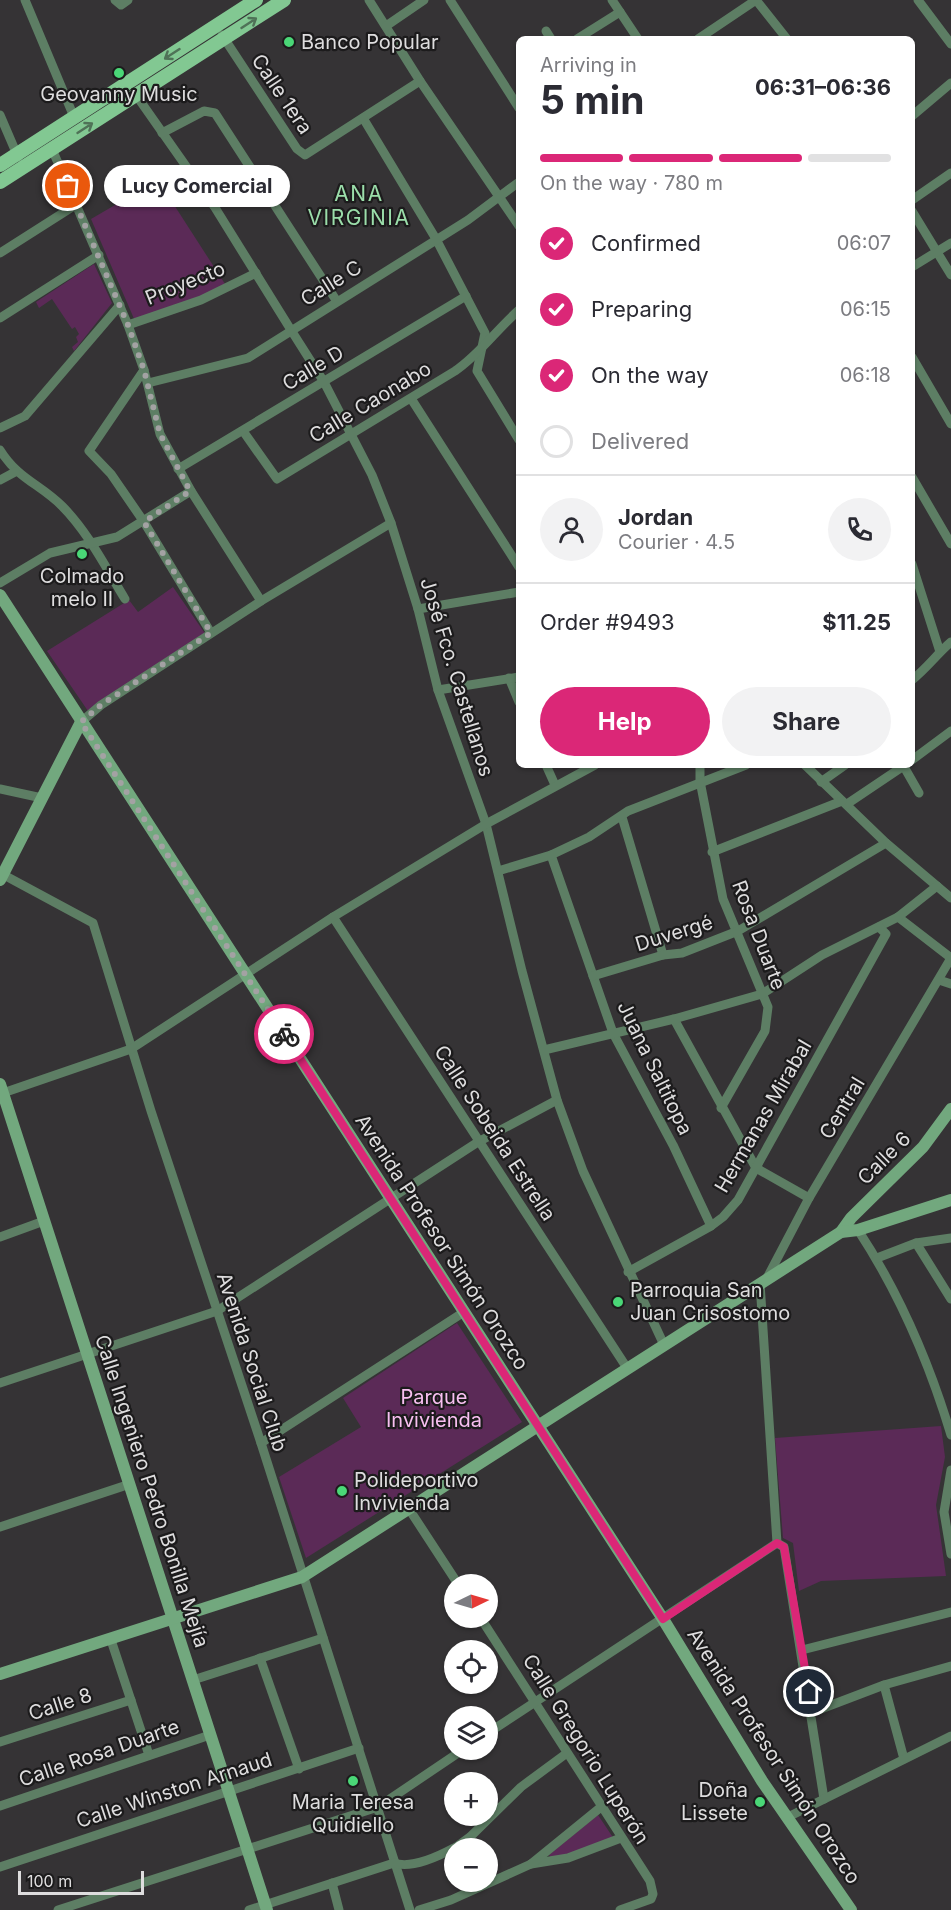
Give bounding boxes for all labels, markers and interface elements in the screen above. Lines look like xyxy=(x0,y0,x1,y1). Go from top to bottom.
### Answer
one-way arrow xyxy=(240,16,257,28)
place label: Banco Popular xyxy=(301,30,439,54)
marker: Banco Popular xyxy=(282,35,296,49)
one-way arrow xyxy=(164,48,181,60)
street label: Calle 1era xyxy=(247,49,317,139)
text: Arriving in xyxy=(540,53,637,77)
marker: Geovanny Music xyxy=(112,66,126,80)
text: 06:31–06:36 xyxy=(755,74,891,100)
text: 5 min xyxy=(540,76,645,123)
place label: Geovanny Music xyxy=(40,82,198,106)
one-way arrow xyxy=(76,122,92,134)
pin xyxy=(42,160,93,211)
callout: Lucy Comercial xyxy=(104,165,290,207)
icon: bag xyxy=(51,169,84,202)
text: On the way · 780 m xyxy=(540,171,723,195)
text: Lucy Comercial xyxy=(121,174,273,198)
district label: ANA VIRGINIA xyxy=(308,181,410,230)
icon: check xyxy=(540,227,573,260)
text: Confirmed xyxy=(591,230,701,256)
text: 06:07 xyxy=(837,231,891,255)
street label: Calle C xyxy=(296,255,366,311)
street label: Proyecto xyxy=(142,256,228,310)
icon: check xyxy=(540,293,573,326)
text: Preparing xyxy=(591,296,692,322)
text: 06:15 xyxy=(840,297,891,321)
street label: Calle D xyxy=(278,340,348,396)
street label: Calle Caonabo xyxy=(305,356,435,448)
icon: check xyxy=(540,359,573,392)
text: On the way xyxy=(591,362,709,388)
text: 06:18 xyxy=(840,363,891,387)
text: Delivered xyxy=(591,428,689,454)
button: person xyxy=(540,498,603,561)
button: phone xyxy=(828,498,891,561)
text: Jordan xyxy=(618,504,693,530)
text: Courier · 4.5 xyxy=(618,530,735,554)
marker: Colmado melo II xyxy=(75,547,89,561)
place label: Colmado melo II xyxy=(40,564,124,611)
street label: José Fco. Castellanos xyxy=(415,575,499,779)
text: Order #9493 xyxy=(540,609,675,635)
text: $11.25 xyxy=(822,609,891,635)
button: Help xyxy=(540,687,710,756)
button: Share xyxy=(722,687,891,756)
street label: Rosa Duarte xyxy=(727,877,791,993)
street label: Duvergé xyxy=(632,910,716,956)
street label: Juana Saltitopa xyxy=(612,997,698,1139)
courier xyxy=(254,1004,314,1064)
icon: bike xyxy=(268,1018,301,1051)
street label: Hermanas Mirabal xyxy=(709,1035,817,1197)
street label: Calle Sobeida Estrella xyxy=(429,1041,561,1225)
street label: Central xyxy=(814,1073,870,1143)
street label: Avenida Profesor Simón Orozco xyxy=(350,1110,534,1374)
street label: Calle 6 xyxy=(852,1126,916,1190)
street label: Avenida Social Club xyxy=(212,1269,292,1455)
place label: Parroquia San Juan Crisostomo xyxy=(630,1278,790,1325)
marker: Parroquia San Juan Crisostomo xyxy=(611,1295,625,1309)
street label: Calle Ingeniero Pedro Bonilla Mejía xyxy=(90,1332,214,1650)
park label: Parque Invivienda xyxy=(386,1385,482,1432)
place label: Polideportivo Invivienda xyxy=(354,1468,479,1515)
marker: Polideportivo Invivienda xyxy=(335,1484,349,1498)
north arrow xyxy=(444,1574,498,1628)
map controls xyxy=(444,1574,498,1892)
street label: Avenida Profesor Simón Orozco xyxy=(682,1624,866,1888)
button: locate xyxy=(444,1640,498,1694)
street label: Calle Gregorio Luperón xyxy=(518,1650,654,1848)
pin xyxy=(783,1666,834,1717)
icon: home xyxy=(792,1675,825,1708)
street label: Calle 8 xyxy=(25,1683,95,1725)
button: layers xyxy=(444,1706,498,1760)
street label: Calle Rosa Duarte xyxy=(16,1714,182,1792)
street label: Calle Winston Arnaud xyxy=(73,1747,275,1833)
button: + xyxy=(444,1772,498,1826)
marker: Maria Teresa Quidiello xyxy=(346,1774,360,1788)
place label: Doña Lissete xyxy=(681,1778,748,1825)
place label: Maria Teresa Quidiello xyxy=(292,1790,414,1837)
marker: Doña Lissete xyxy=(753,1795,767,1809)
button: − xyxy=(444,1838,498,1892)
scale bar xyxy=(18,1868,144,1896)
text: 100 m xyxy=(27,1871,72,1891)

